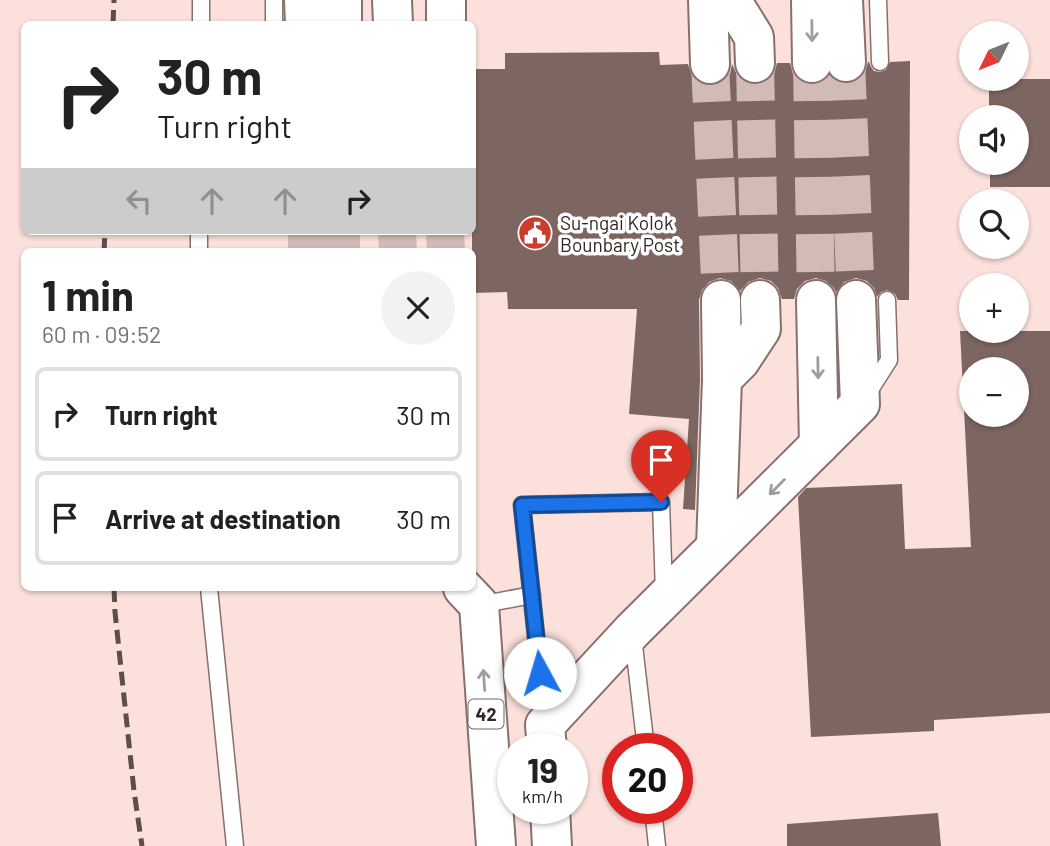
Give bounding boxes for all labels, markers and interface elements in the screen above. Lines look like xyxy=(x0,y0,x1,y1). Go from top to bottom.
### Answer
one-way arrow xyxy=(805,20,818,43)
north arrow xyxy=(959,21,1029,91)
map controls xyxy=(959,21,1029,427)
text: 30 m xyxy=(157,46,262,105)
icon: right xyxy=(42,49,133,140)
button: sound xyxy=(959,105,1029,175)
text: Turn right xyxy=(157,106,292,144)
icon: left xyxy=(120,182,158,220)
icon: ahead xyxy=(193,182,231,220)
icon: ahead xyxy=(266,182,304,220)
icon: right xyxy=(339,182,377,220)
button: search xyxy=(959,189,1029,259)
place label: Su-ngai Kolok Bounbary Post xyxy=(560,211,680,256)
public building icon: Su-ngai Kolok Bounbary Post xyxy=(516,214,554,252)
text: 1 min xyxy=(42,269,134,319)
button: close xyxy=(381,271,455,345)
button: + xyxy=(959,273,1029,343)
text: 60 m · 09:52 xyxy=(42,320,161,348)
one-way arrow xyxy=(811,356,825,379)
button: − xyxy=(959,357,1029,427)
icon: right xyxy=(46,395,84,433)
text: Turn right xyxy=(105,399,218,430)
text: 30 m xyxy=(396,399,451,430)
pin xyxy=(631,430,691,502)
icon: arrive xyxy=(642,441,680,479)
one-way arrow xyxy=(769,478,786,495)
icon: arrive xyxy=(46,499,84,537)
text: Arrive at destination xyxy=(105,503,341,534)
text: 30 m xyxy=(396,503,451,534)
position arrow xyxy=(503,636,577,710)
one-way arrow xyxy=(477,669,490,692)
road number: 42 xyxy=(468,700,504,728)
speed limit sign: 20 xyxy=(602,733,693,824)
text: 19 xyxy=(527,748,558,790)
text: km/h xyxy=(522,785,563,807)

